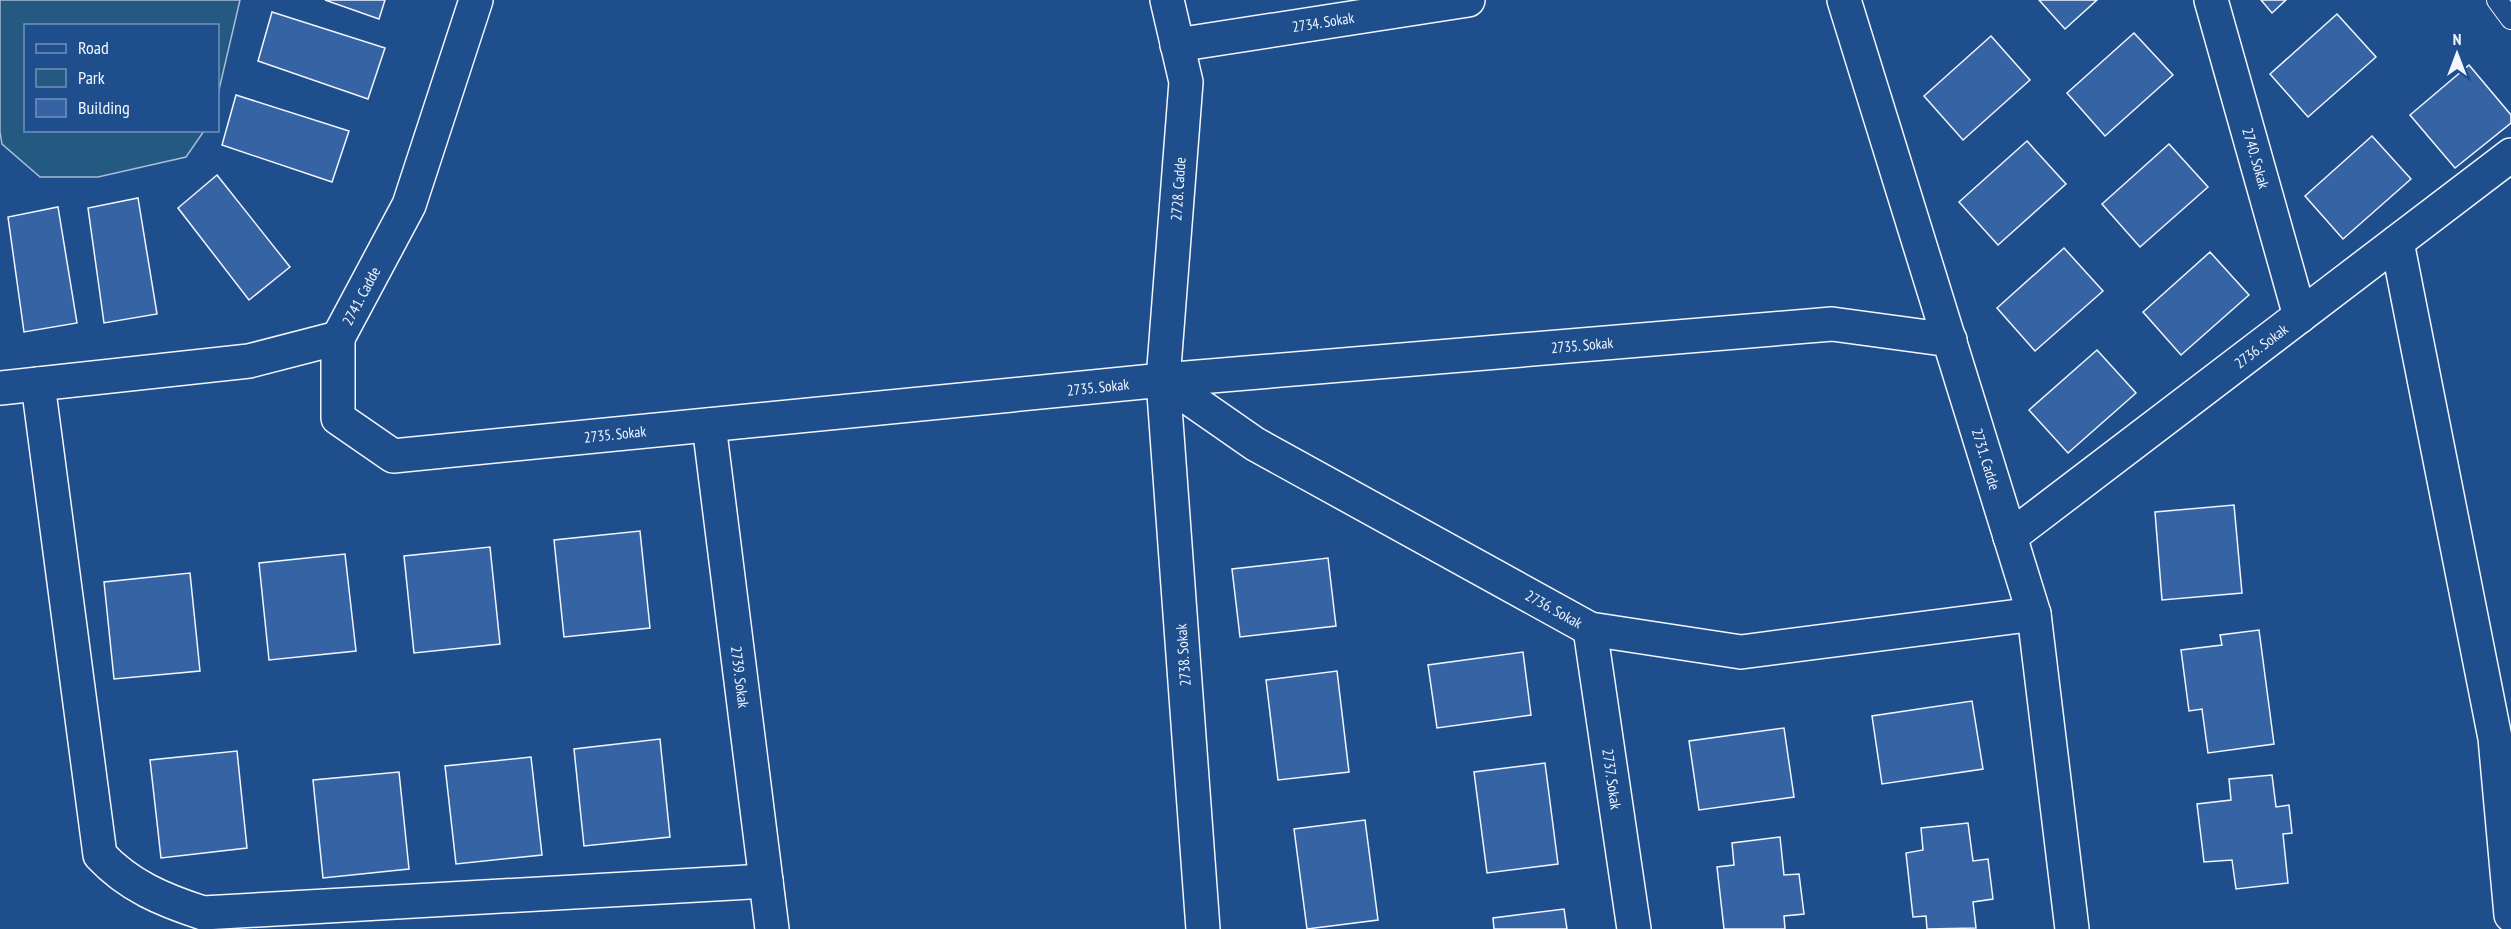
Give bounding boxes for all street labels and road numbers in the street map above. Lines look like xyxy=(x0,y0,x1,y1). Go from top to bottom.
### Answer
street label: 2734. Sokak xyxy=(1291,8,1355,36)
street label: 2740. Sokak xyxy=(2238,125,2274,191)
street label: 2728. Cadde xyxy=(1166,157,1190,221)
street label: 2741. Cadde xyxy=(338,263,384,329)
street label: 2736. Sokak xyxy=(2230,320,2292,372)
street label: 2735. Sokak xyxy=(1550,333,1614,357)
street label: 2735. Sokak xyxy=(1066,374,1130,400)
street label: 2735. Sokak xyxy=(583,421,647,447)
street label: 2731. Cadde xyxy=(1968,426,2004,492)
street label: 2736. Sokak xyxy=(1522,586,1586,633)
street label: 2738. Sokak xyxy=(1171,623,1195,687)
street label: 2739. Sokak xyxy=(727,645,753,709)
street label: 2737. Sokak xyxy=(1598,747,1626,811)

